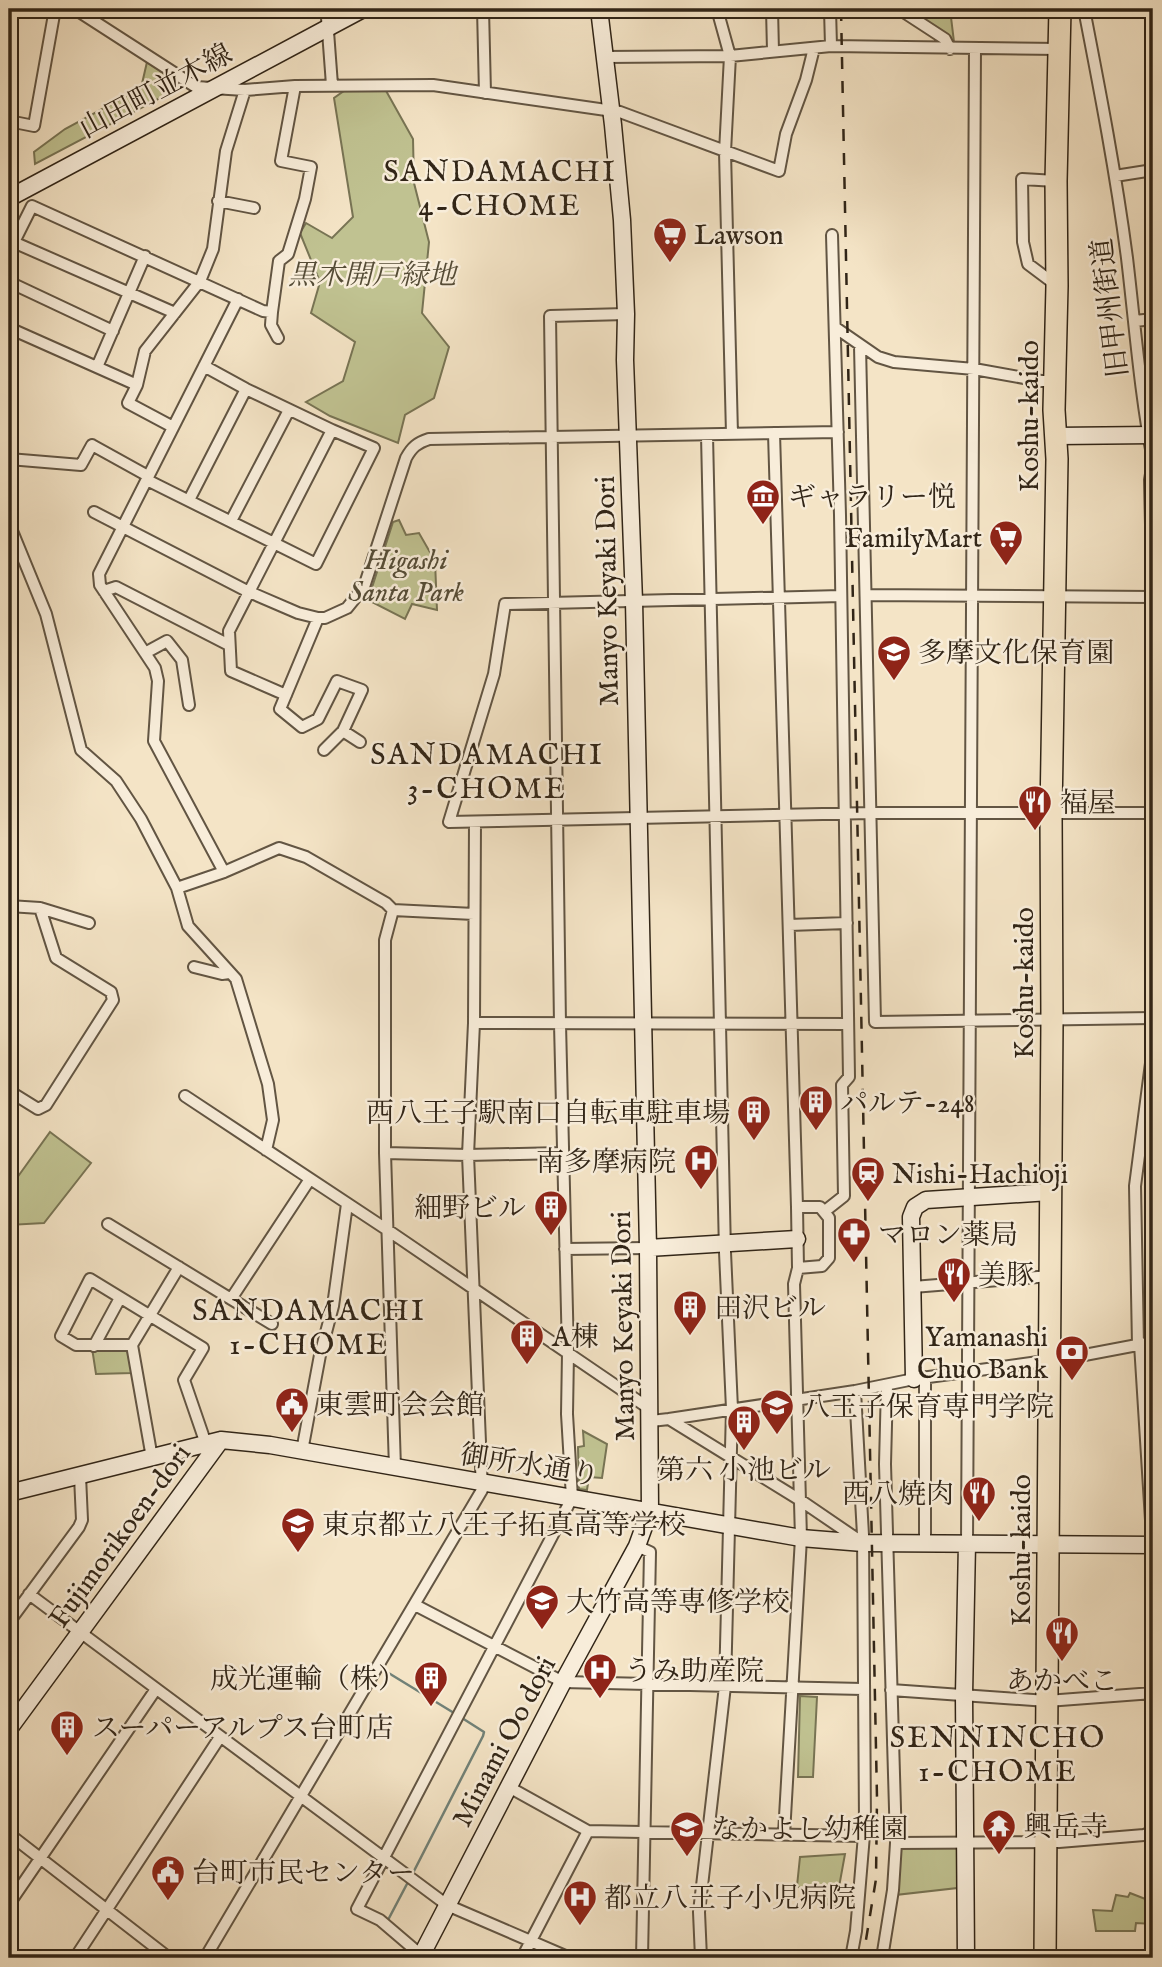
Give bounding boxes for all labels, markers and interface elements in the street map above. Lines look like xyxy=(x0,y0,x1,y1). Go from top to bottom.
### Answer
street label: 山田町並木線 xyxy=(74,37,239,147)
district label: SANDAMACHI 4-CHOME xyxy=(383,154,617,226)
supermarket icon: Lawson xyxy=(651,215,689,264)
place label: Lawson xyxy=(694,219,784,254)
street label: 旧甲州街道 xyxy=(1086,236,1137,379)
park label: 黒木開戸緑地 xyxy=(288,259,459,294)
street label: Koshu-kaido xyxy=(1013,340,1048,492)
street label: Manyo Keyaki Dori xyxy=(589,476,628,706)
museum icon: ギャラリー悦 xyxy=(744,477,782,526)
place label: ギャラリー悦 xyxy=(788,481,956,516)
supermarket icon: FamilyMart xyxy=(987,518,1025,567)
place label: FamilyMart xyxy=(845,522,982,557)
park label: Higashi Santa Park xyxy=(348,544,464,611)
school or university icon: 多摩文化保育園 xyxy=(875,633,913,682)
place label: 多摩文化保育園 xyxy=(918,637,1114,672)
district label: SANDAMACHI 3-CHOME xyxy=(370,737,604,809)
restaurant icon: 福屋 xyxy=(1016,783,1054,832)
place label: 福屋 xyxy=(1060,787,1116,822)
street label: Koshu-kaido xyxy=(1008,907,1043,1059)
building icon: パルテ-248 xyxy=(797,1083,835,1132)
place label: パルテ-248 xyxy=(840,1087,975,1122)
building icon: 西八王子駅南口自転車駐車場 xyxy=(735,1093,773,1142)
place label: 西八王子駅南口自転車駐車場 xyxy=(366,1097,730,1132)
hospital icon: 南多摩病院 xyxy=(682,1142,720,1191)
place label: 南多摩病院 xyxy=(536,1146,676,1181)
station icon: Nishi-Hachioji xyxy=(849,1154,887,1203)
place label: Nishi-Hachioji xyxy=(892,1158,1068,1193)
building icon: 細野ビル xyxy=(532,1188,570,1237)
place label: 細野ビル xyxy=(414,1192,526,1227)
street label: Manyo Keyaki Dori xyxy=(605,1211,644,1441)
pharmacy icon: マロン薬局 xyxy=(835,1215,873,1264)
place label: マロン薬局 xyxy=(878,1219,1018,1254)
restaurant icon: 美豚 xyxy=(935,1255,973,1304)
place label: 美豚 xyxy=(978,1259,1034,1294)
building icon: 田沢ビル xyxy=(671,1288,709,1337)
place label: 田沢ビル xyxy=(714,1292,826,1327)
district label: SANDAMACHI 1-CHOME xyxy=(192,1293,426,1365)
building icon: A棟 xyxy=(508,1317,546,1366)
place label: A棟 xyxy=(551,1321,599,1356)
place label: Yamanashi Chuo Bank xyxy=(917,1321,1049,1388)
bank icon: Yamanashi Chuo Bank xyxy=(1053,1333,1091,1382)
public building icon: 東雲町会会館 xyxy=(273,1385,311,1434)
school or university icon: 八王子保育専門学院 xyxy=(758,1387,796,1436)
place label: 東雲町会会館 xyxy=(316,1389,484,1424)
place label: 八王子保育専門学院 xyxy=(802,1391,1054,1426)
building icon: 第六 小池ビル xyxy=(725,1403,763,1452)
street label: Fujimorikoen-dori xyxy=(43,1438,200,1635)
street label: 御所水通り xyxy=(458,1438,601,1495)
place label: 第六 小池ビル xyxy=(657,1454,831,1489)
restaurant icon: 西八焼肉 xyxy=(960,1474,998,1523)
street label: Koshu-kaido xyxy=(1005,1474,1040,1626)
place label: 西八焼肉 xyxy=(842,1478,954,1513)
school or university icon: 東京都立八王子拓真高等学校 xyxy=(279,1505,317,1554)
place label: 東京都立八王子拓真高等学校 xyxy=(322,1509,686,1544)
school or university icon: 大竹高等専修学校 xyxy=(523,1582,561,1631)
place label: 大竹高等専修学校 xyxy=(566,1586,790,1621)
restaurant icon: あかべこ xyxy=(1043,1614,1081,1663)
street label: Minami Oo dori xyxy=(446,1651,565,1833)
hospital icon: うみ助産院 xyxy=(581,1651,619,1700)
place label: うみ助産院 xyxy=(624,1655,764,1690)
building icon: 成光運輸（株） xyxy=(412,1659,450,1708)
place label: 成光運輸（株） xyxy=(210,1663,406,1698)
place label: あかべこ xyxy=(1006,1665,1118,1700)
building icon: スーパーアルプス台町店 xyxy=(48,1708,86,1757)
place label: スーパーアルプス台町店 xyxy=(92,1712,394,1747)
district label: SENNINCHO 1-CHOME xyxy=(890,1720,1106,1792)
temple icon: 興岳寺 xyxy=(980,1807,1018,1856)
school or university icon: なかよし幼稚園 xyxy=(668,1809,706,1858)
place label: 興岳寺 xyxy=(1024,1811,1108,1846)
place label: なかよし幼稚園 xyxy=(712,1813,908,1848)
public building icon: 台町市民センター xyxy=(149,1853,187,1902)
place label: 台町市民センター xyxy=(192,1857,415,1892)
hospital icon: 都立八王子小児病院 xyxy=(561,1878,599,1927)
place label: 都立八王子小児病院 xyxy=(604,1882,856,1917)

